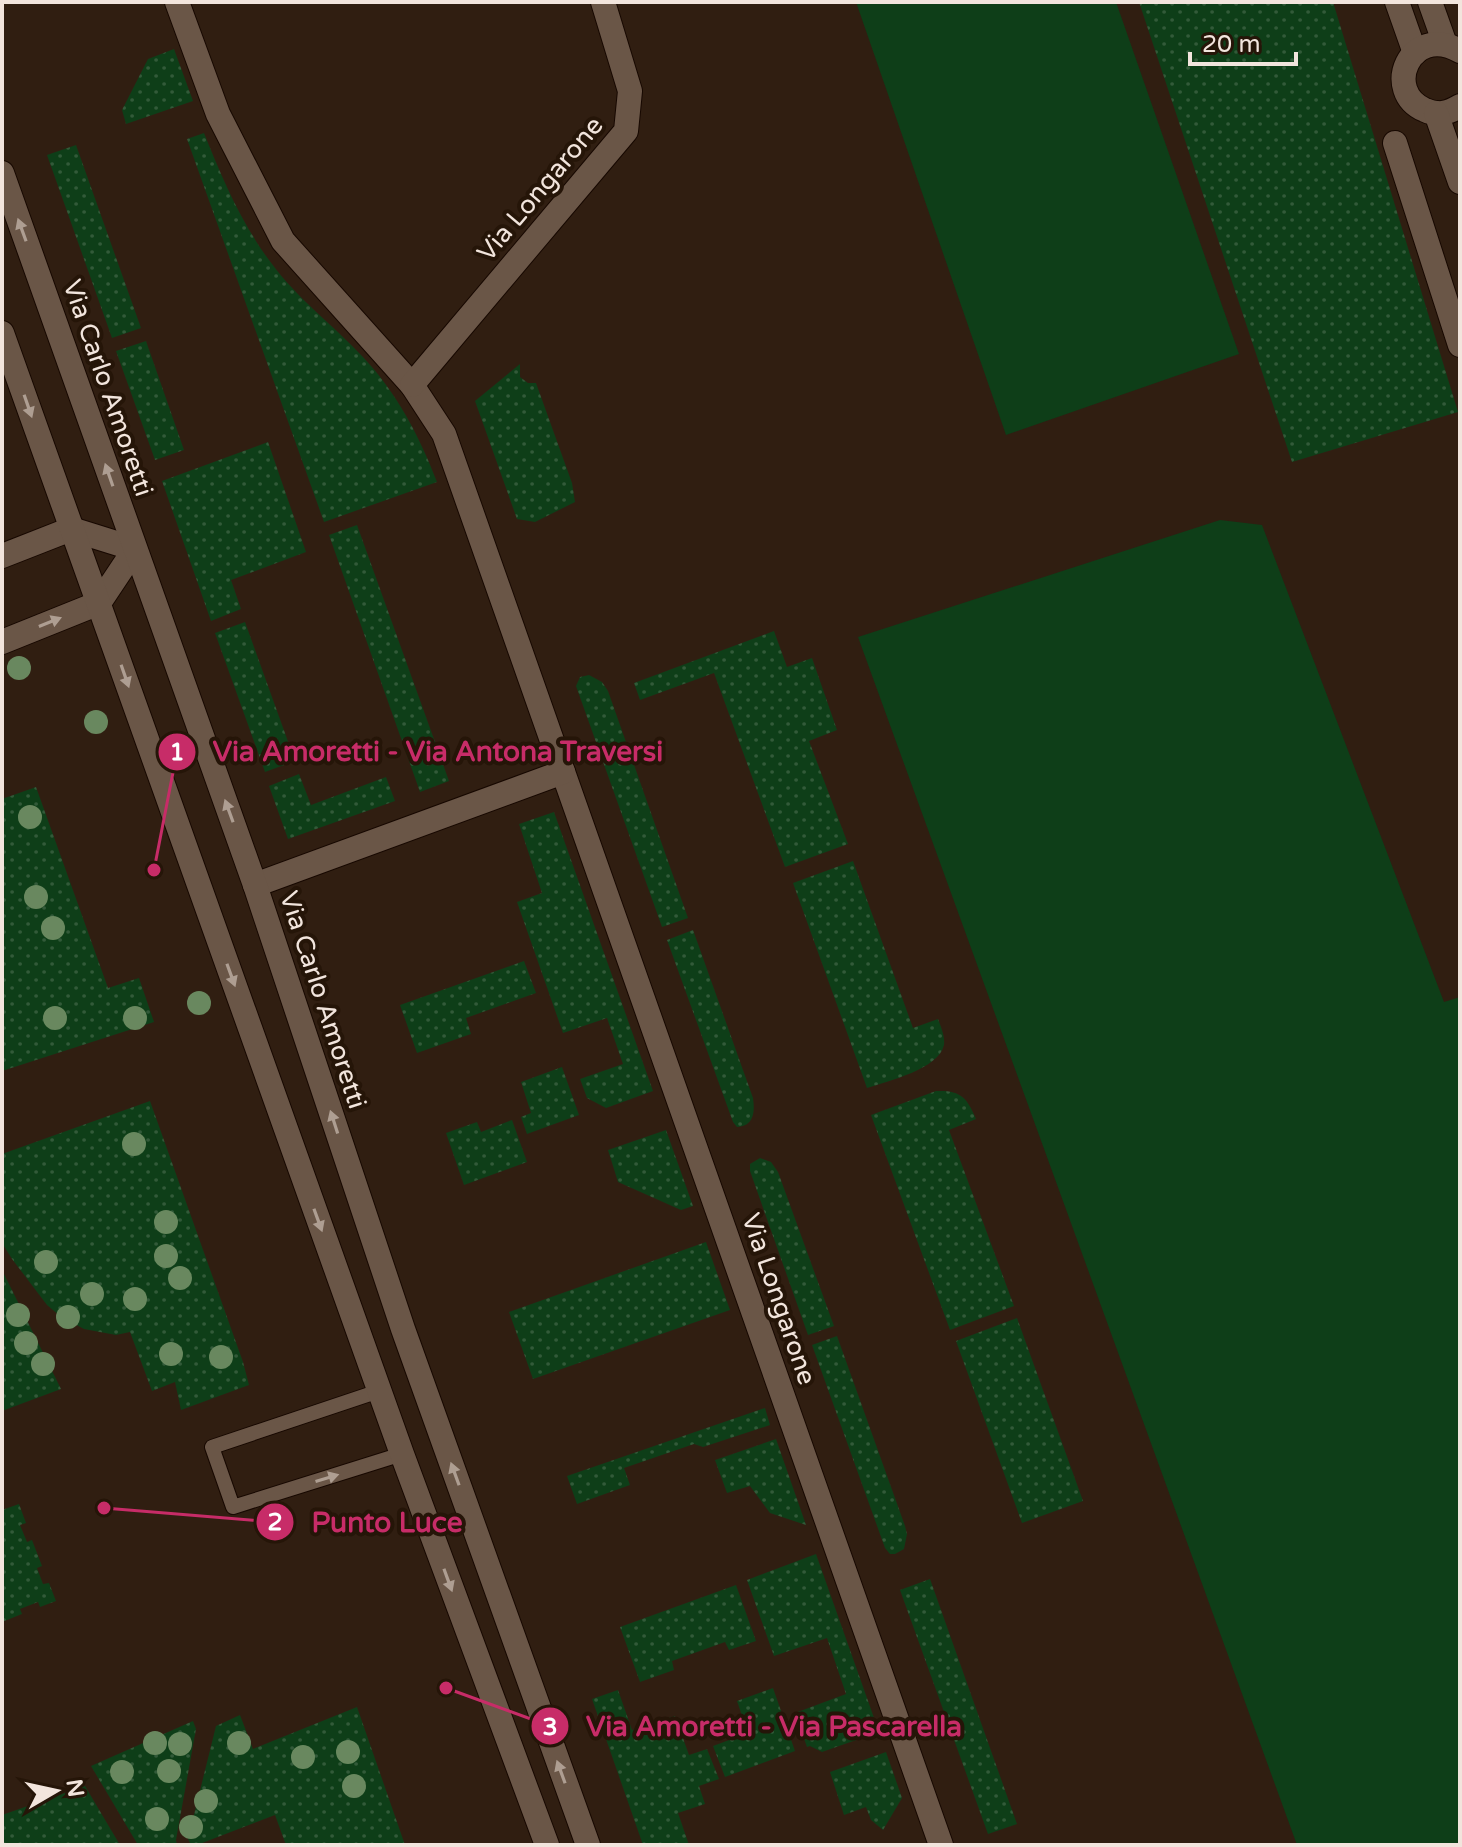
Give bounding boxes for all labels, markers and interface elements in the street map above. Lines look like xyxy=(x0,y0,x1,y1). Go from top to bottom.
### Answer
scale bar xyxy=(1190,16,1296,66)
text: 20 m xyxy=(1202,30,1260,59)
street label: Via Longarone xyxy=(471,110,609,268)
one-way arrow xyxy=(16,218,28,242)
street label: Via Carlo Amoretti xyxy=(56,276,160,500)
one-way arrow xyxy=(22,395,35,419)
one-way arrow xyxy=(103,463,115,487)
one-way arrow xyxy=(39,616,62,629)
one-way arrow xyxy=(119,664,132,688)
callout: Via Amoretti - Via Antona Traversi xyxy=(157,726,679,778)
text: Via Amoretti - Via Antona Traversi xyxy=(213,735,663,769)
text: 1 xyxy=(169,738,185,767)
one-way arrow xyxy=(222,799,235,823)
street label: Via Carlo Amoretti xyxy=(273,887,373,1113)
one-way arrow xyxy=(225,963,237,987)
one-way arrow xyxy=(328,1110,340,1134)
one-way arrow xyxy=(312,1208,325,1232)
street label: Via Longarone xyxy=(735,1209,823,1389)
one-way arrow xyxy=(448,1462,461,1486)
one-way arrow xyxy=(315,1471,339,1484)
callout: Punto Luce xyxy=(255,1496,479,1548)
text: Punto Luce xyxy=(311,1506,463,1540)
text: 2 xyxy=(267,1508,283,1537)
one-way arrow xyxy=(442,1568,455,1592)
callout: Via Amoretti - Via Pascarella xyxy=(530,1700,978,1752)
text: Via Amoretti - Via Pascarella xyxy=(586,1710,962,1744)
text: 3 xyxy=(542,1713,558,1742)
north arrow xyxy=(16,1751,96,1831)
one-way arrow xyxy=(555,1759,567,1783)
text: N xyxy=(61,1777,89,1799)

